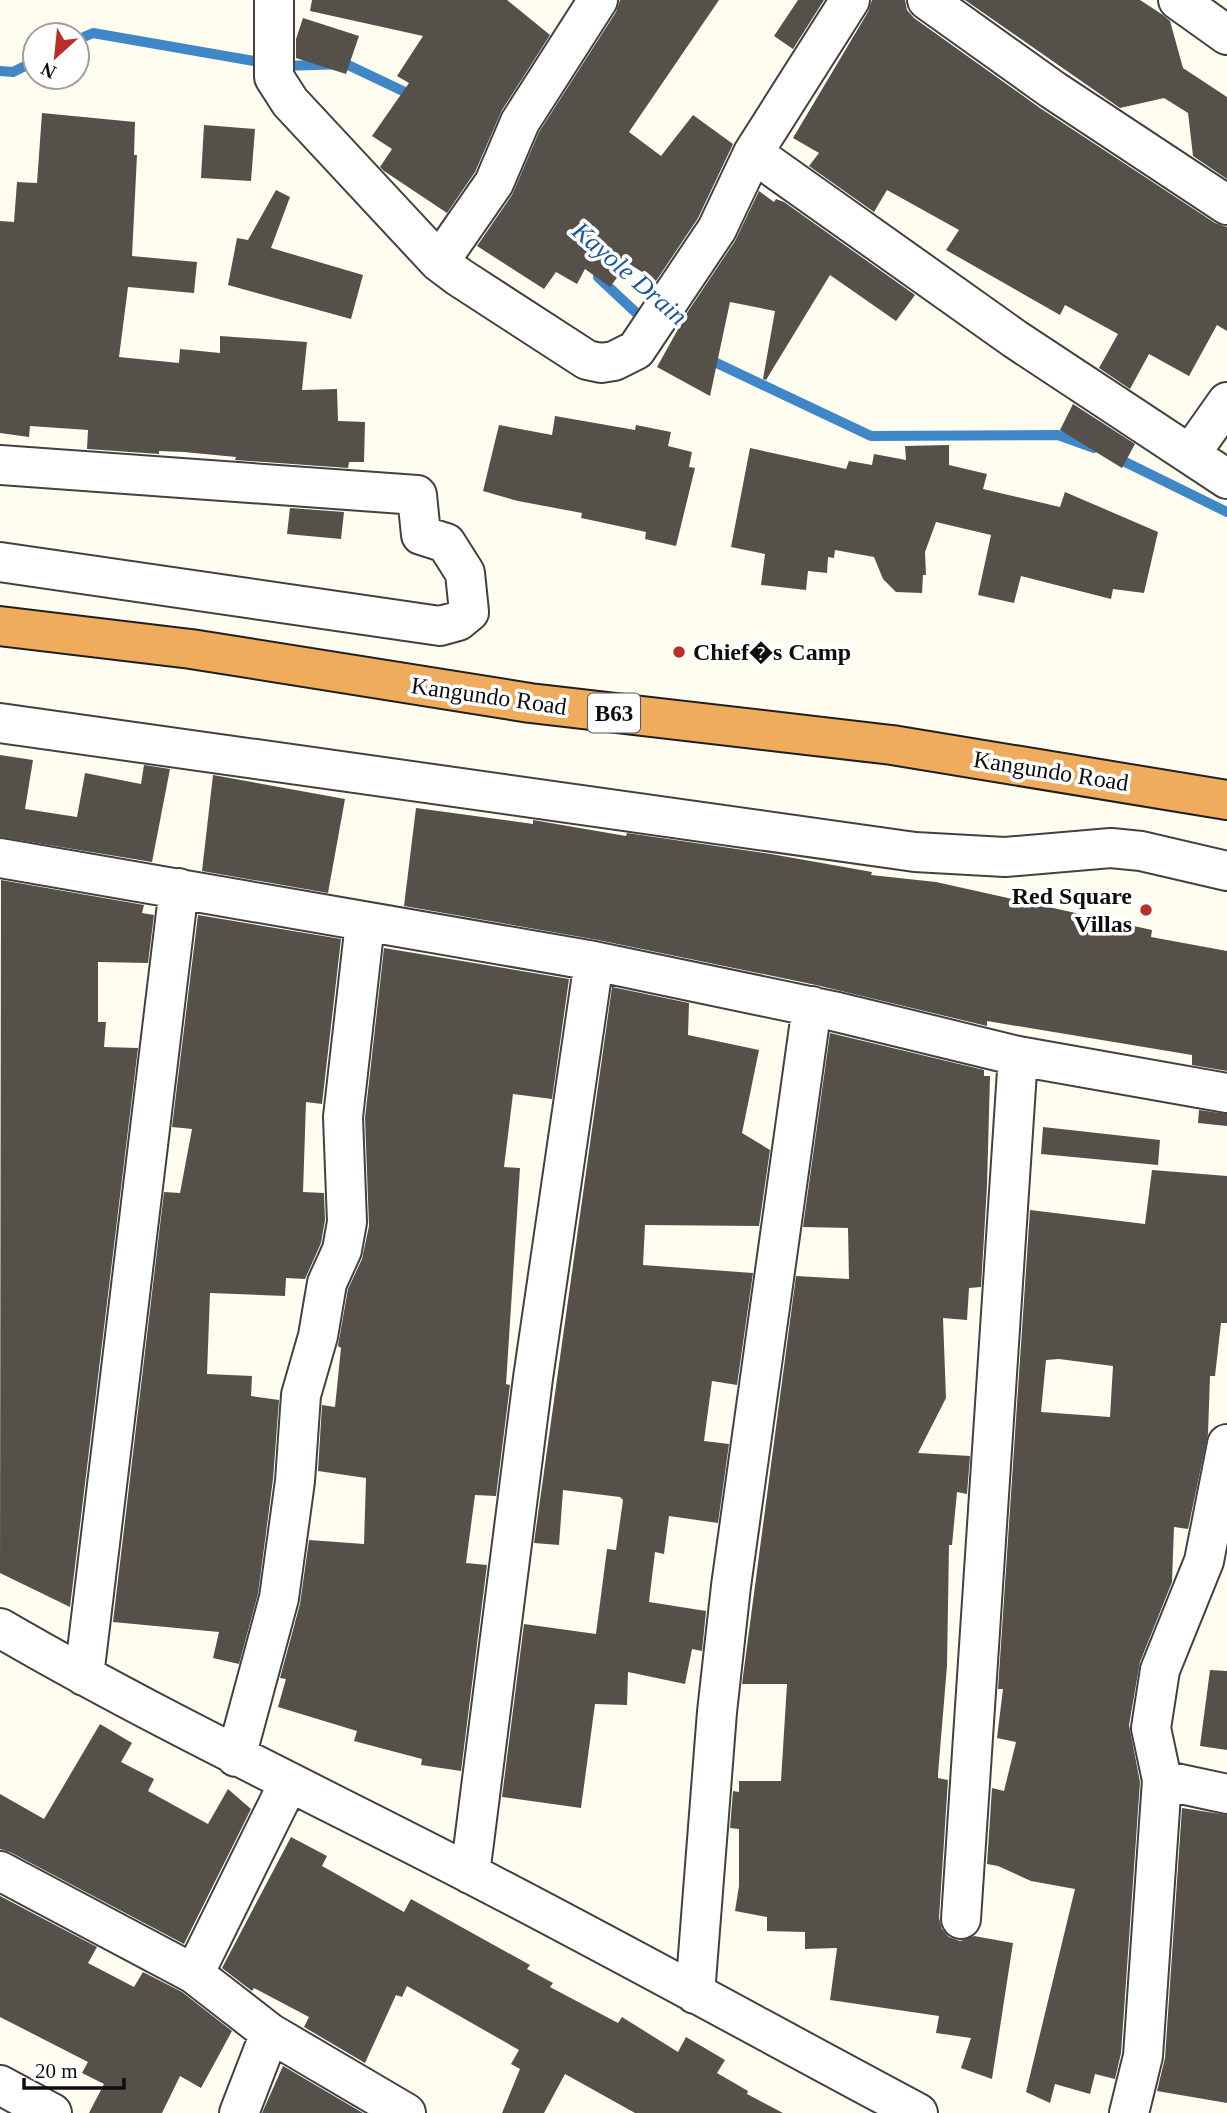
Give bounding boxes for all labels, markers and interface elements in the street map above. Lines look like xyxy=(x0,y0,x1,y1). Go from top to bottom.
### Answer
north arrow xyxy=(21,21,91,91)
text: N xyxy=(37,58,59,83)
water label: Kayole Drain xyxy=(566,215,693,331)
place label: Chief�s Camp xyxy=(693,639,851,665)
marker: Chief�s Camp xyxy=(671,644,687,660)
street label: Kangundo Road xyxy=(410,672,568,720)
road number: B63 xyxy=(588,694,640,733)
street label: Kangundo Road xyxy=(972,746,1130,796)
place label: Red Square Villas xyxy=(1012,883,1132,937)
marker: Red Square Villas xyxy=(1138,902,1154,918)
scale bar xyxy=(24,2046,124,2090)
text: 20 m xyxy=(35,2059,78,2083)

